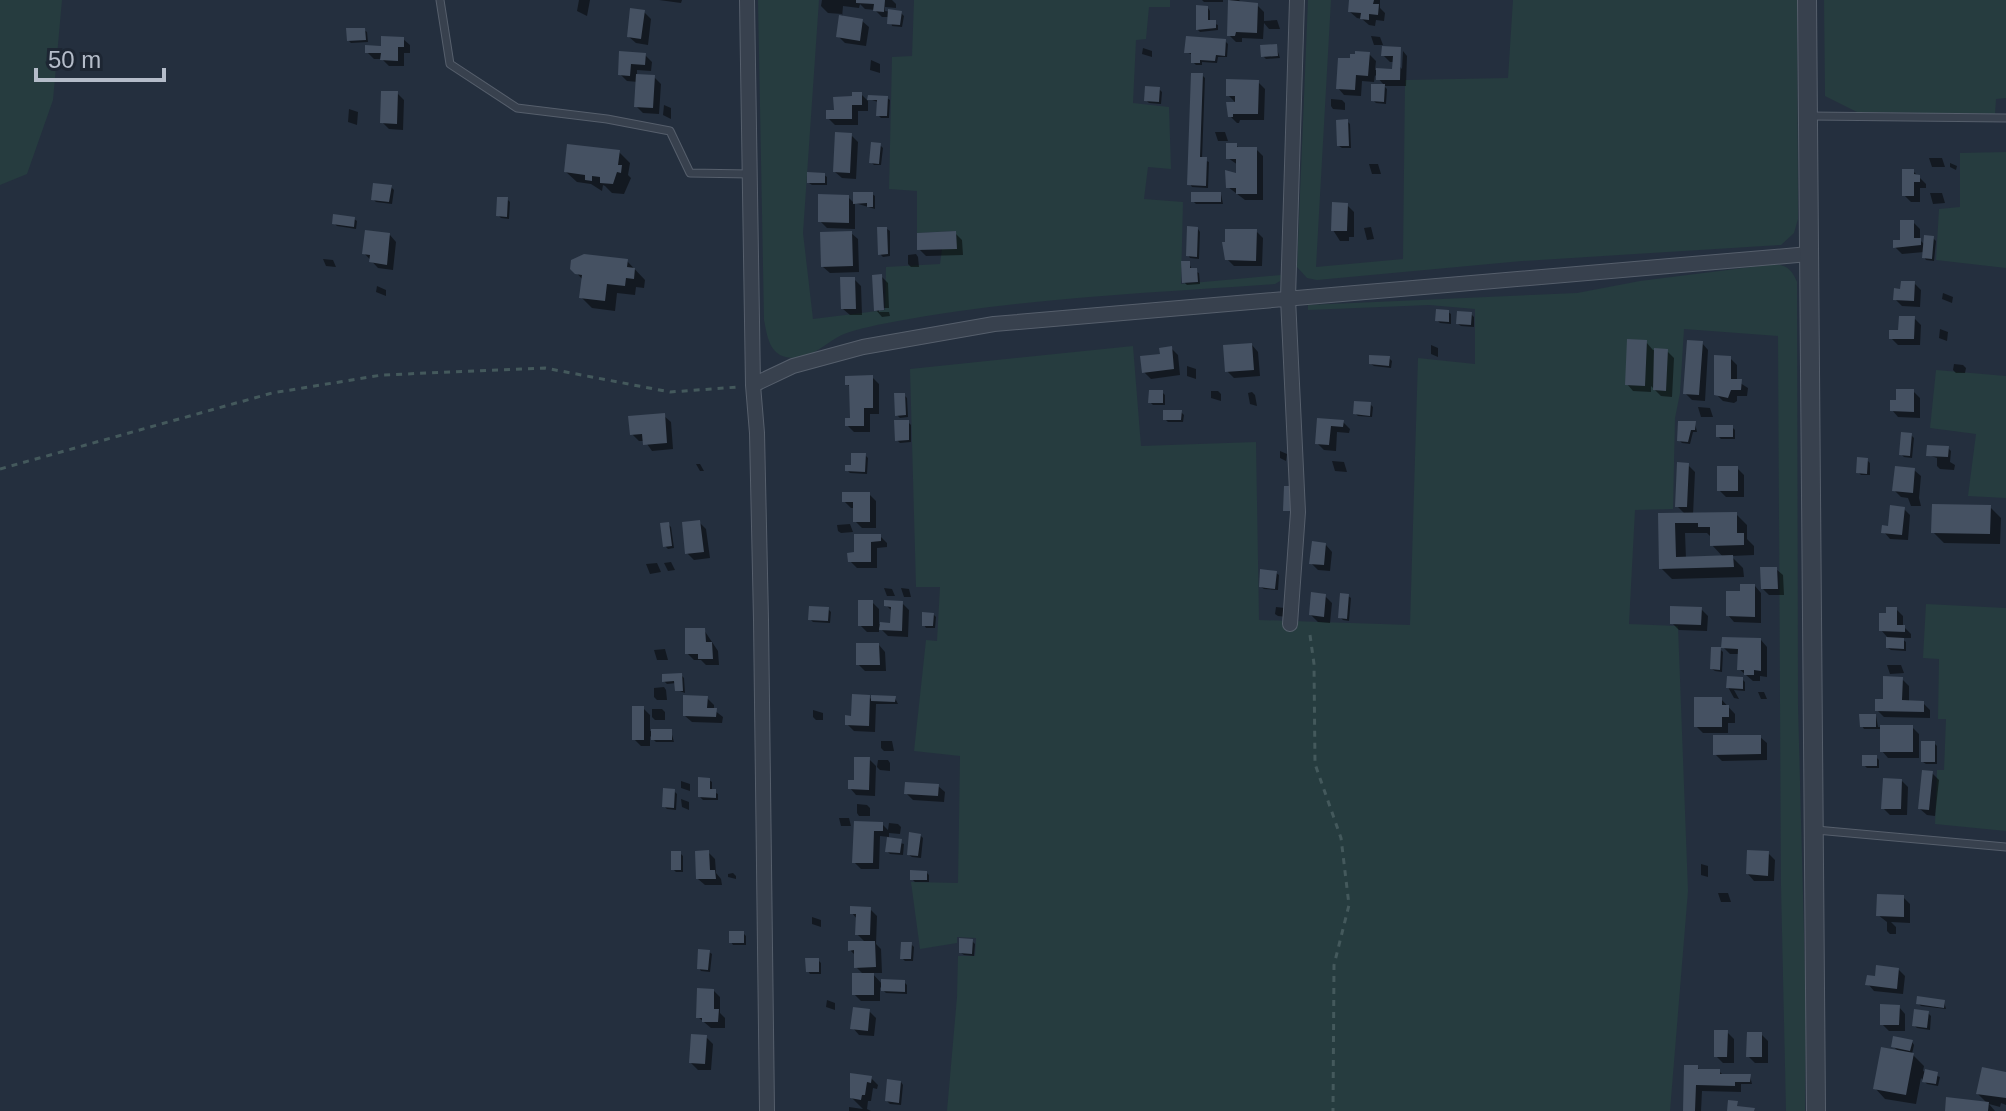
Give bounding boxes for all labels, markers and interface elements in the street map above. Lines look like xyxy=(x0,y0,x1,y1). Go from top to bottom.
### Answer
scale bar xyxy=(36,32,164,82)
text: 50 m xyxy=(48,46,101,73)

